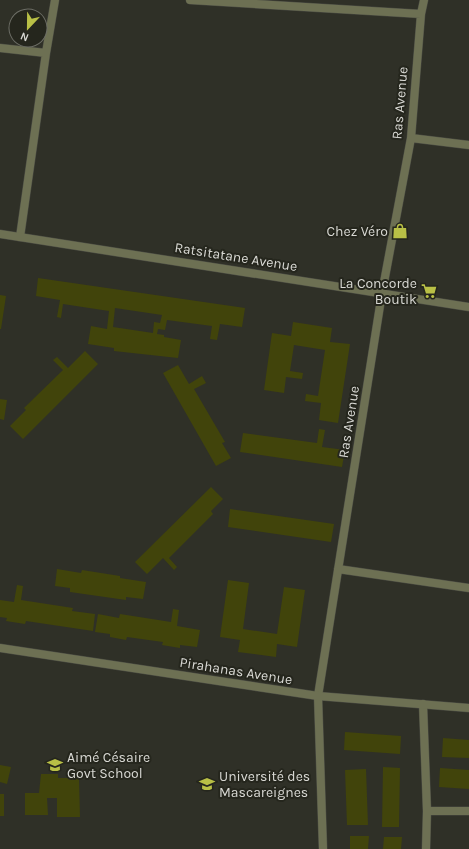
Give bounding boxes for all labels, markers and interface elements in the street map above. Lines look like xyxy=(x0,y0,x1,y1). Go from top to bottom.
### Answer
north arrow xyxy=(8,8,48,48)
text: N xyxy=(18,29,31,44)
street label: Ras Avenue xyxy=(388,66,412,140)
shop icon: Chez Véro xyxy=(391,222,409,240)
place label: Chez Véro xyxy=(326,223,388,240)
street label: Ratsitatane Avenue xyxy=(173,239,299,275)
place label: La Concorde Boutik xyxy=(339,275,417,308)
supermarket icon: La Concorde Boutik xyxy=(420,282,438,300)
street label: Ras Avenue xyxy=(335,385,363,459)
street label: Pirahanas Avenue xyxy=(178,654,294,688)
place label: Aimé Césaire Govt School xyxy=(67,749,150,782)
school or university icon: Aimé Césaire Govt School xyxy=(46,756,64,774)
place label: Université des Mascareignes xyxy=(219,768,310,801)
school or university icon: Université des Mascareignes xyxy=(198,775,216,793)

